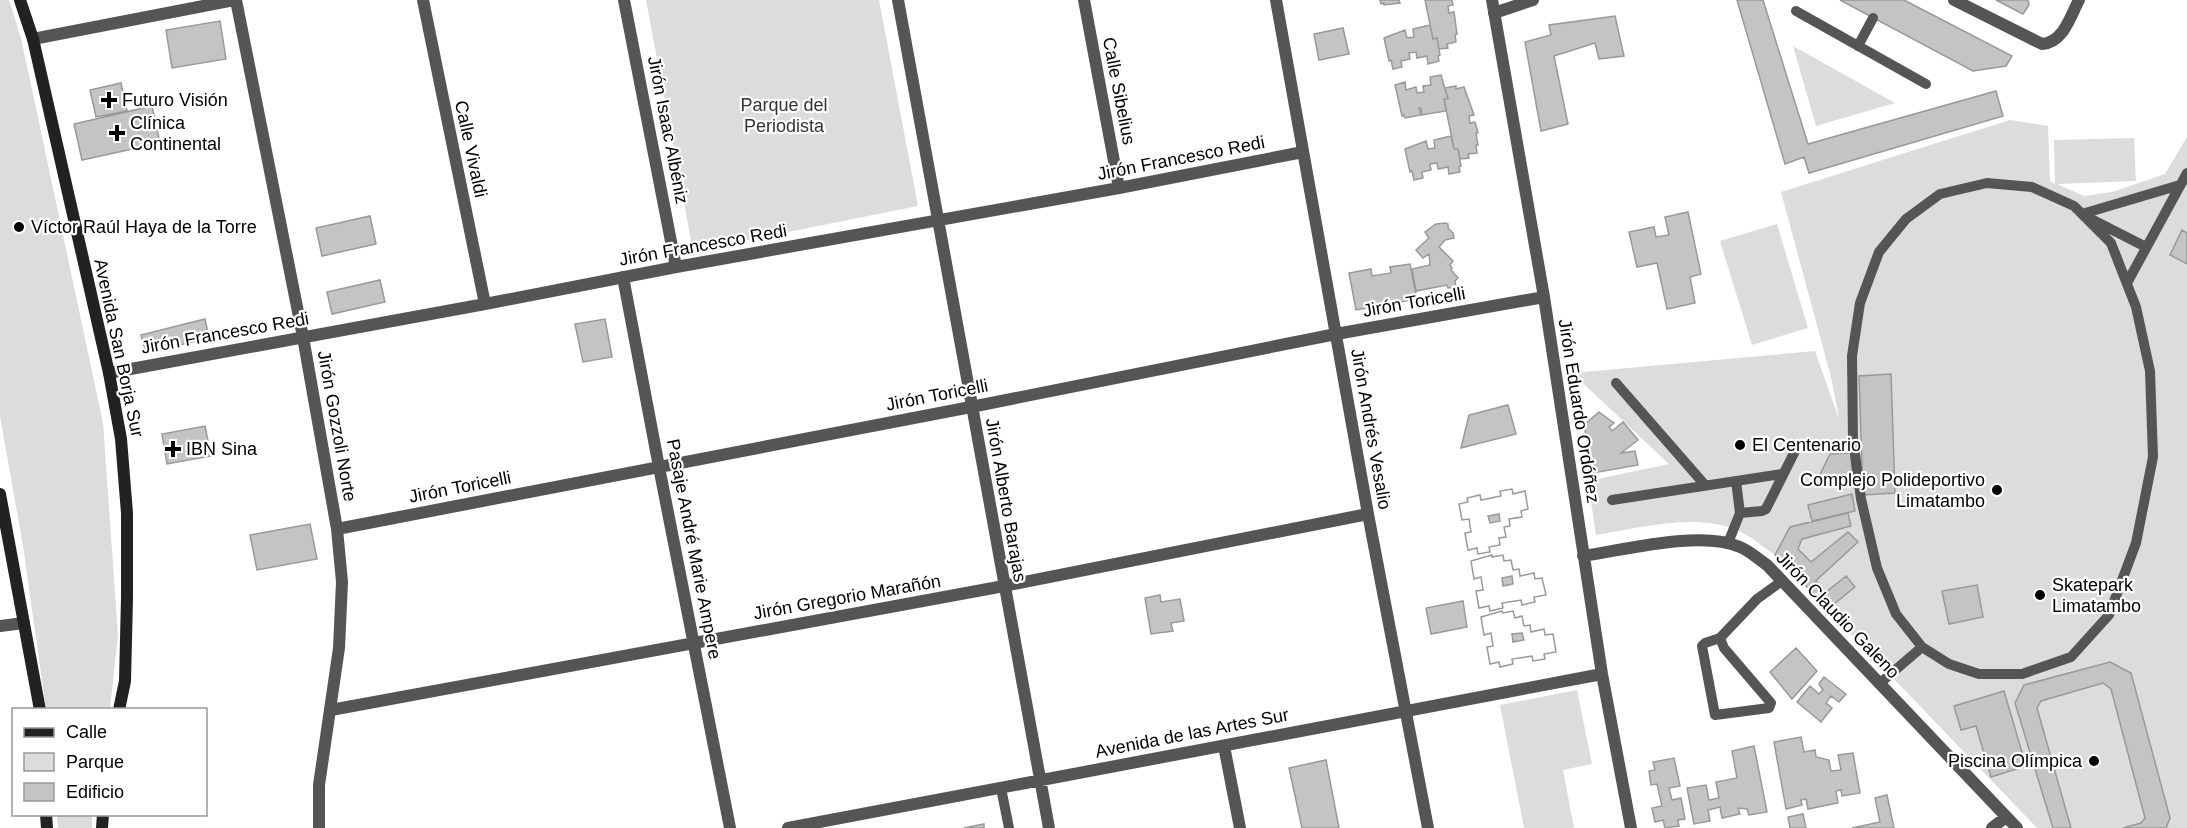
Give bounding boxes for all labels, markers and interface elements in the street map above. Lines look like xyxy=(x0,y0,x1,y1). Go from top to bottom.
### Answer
street label: Calle Sibelius xyxy=(1099,36,1139,146)
street label: Jirón Isaac Albéniz xyxy=(644,54,692,206)
place label: Futuro Visión xyxy=(122,90,228,110)
marker: Futuro Visión xyxy=(100,91,118,109)
park label: Parque del Periodista xyxy=(740,95,828,136)
street label: Calle Vivaldi xyxy=(451,99,491,199)
place label: Clínica Continental xyxy=(130,113,221,154)
marker: Clínica Continental xyxy=(108,124,126,142)
street label: Jirón Francesco Redi xyxy=(1096,132,1266,184)
place label: Víctor Raúl Haya de la Torre xyxy=(31,217,257,237)
marker: Víctor Raúl Haya de la Torre xyxy=(12,220,26,234)
street label: Jirón Francesco Redi xyxy=(618,220,788,270)
street label: Avenida San Borja Sur xyxy=(90,257,148,439)
street label: Jirón Toricelli xyxy=(1361,283,1467,321)
street label: Jirón Francesco Redi xyxy=(140,308,310,358)
street label: Jirón Eduardo Ordóñez xyxy=(1555,318,1603,504)
street label: Jirón Andrés Vesalio xyxy=(1347,347,1395,511)
street label: Jirón Gozzoli Norte xyxy=(314,349,360,503)
street label: Jirón Toricelli xyxy=(884,375,990,415)
street label: Jirón Alberto Barajas xyxy=(982,416,1030,584)
place label: El Centenario xyxy=(1752,435,1861,455)
street label: Pasaje André Marie Ampere xyxy=(663,437,725,661)
marker: El Centenario xyxy=(1733,438,1747,452)
place label: IBN Sina xyxy=(186,439,258,459)
marker: IBN Sina xyxy=(164,440,182,458)
street label: Jirón Toricelli xyxy=(407,467,513,507)
place label: Complejo Polideportivo Limatambo xyxy=(1800,470,1985,511)
marker: Complejo Polideportivo Limatambo xyxy=(1990,483,2004,497)
street label: Jirón Claudio Galeno xyxy=(1772,548,1904,682)
street label: Jirón Gregorio Marañón xyxy=(752,571,942,623)
place label: Skatepark Limatambo xyxy=(2052,575,2141,616)
marker: Skatepark Limatambo xyxy=(2033,588,2047,602)
street label: Avenida de las Artes Sur xyxy=(1094,704,1290,762)
legend xyxy=(12,708,207,816)
text: Calle xyxy=(66,722,107,742)
place label: Piscina Olímpica xyxy=(1948,751,2083,771)
text: Parque xyxy=(66,752,124,772)
marker: Piscina Olímpica xyxy=(2087,754,2101,768)
text: Edificio xyxy=(66,782,124,802)

